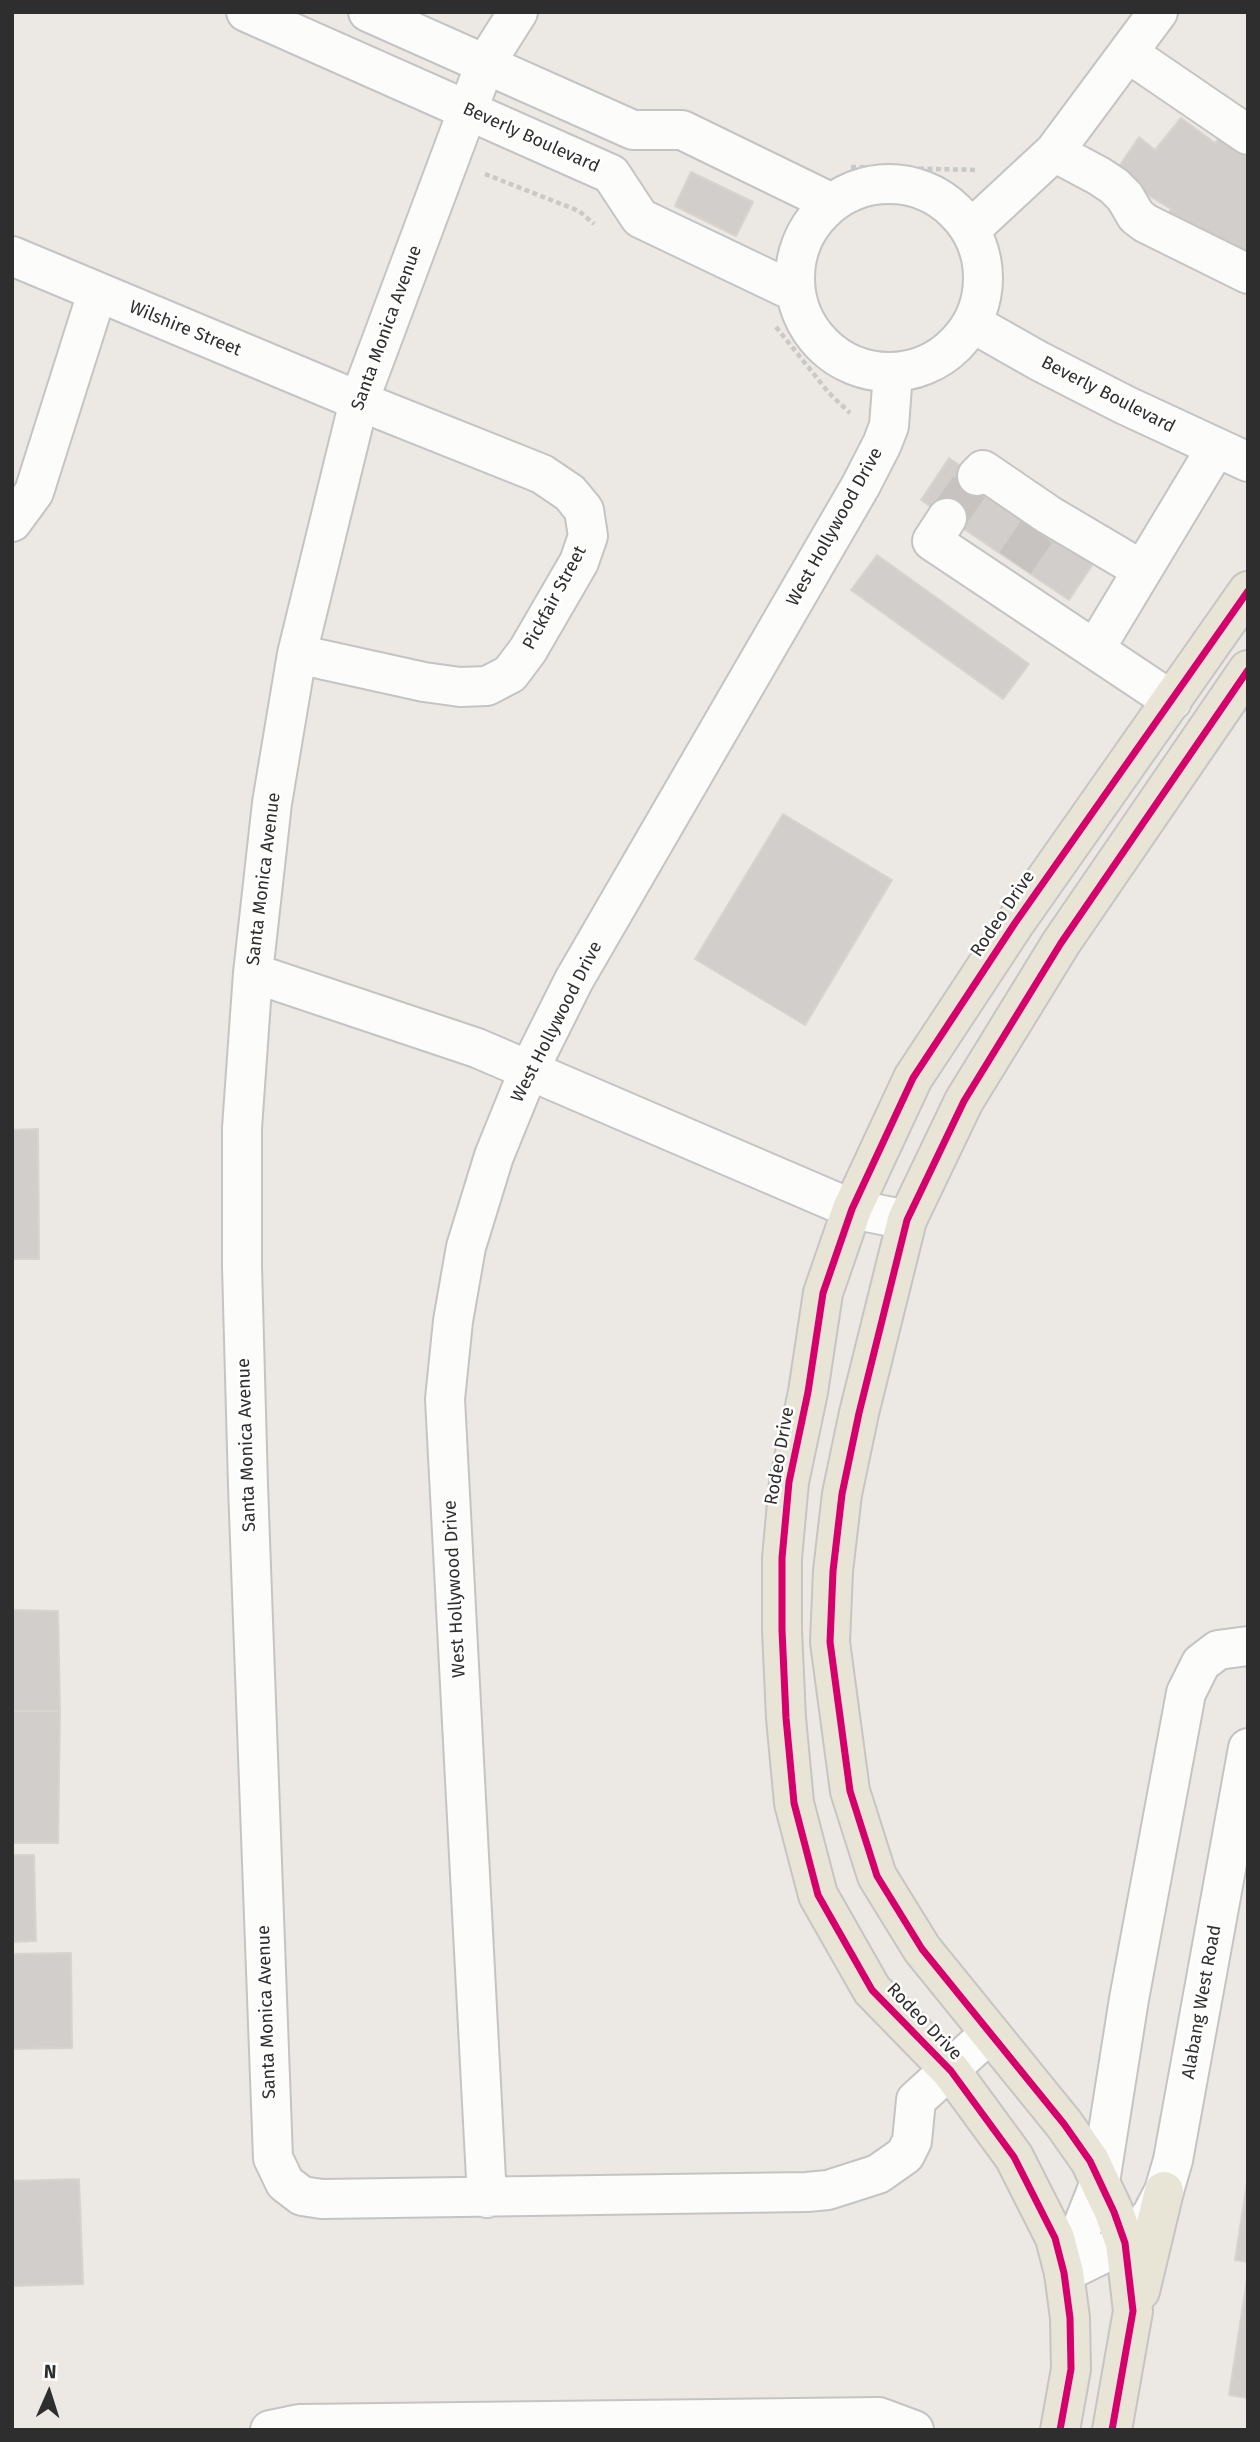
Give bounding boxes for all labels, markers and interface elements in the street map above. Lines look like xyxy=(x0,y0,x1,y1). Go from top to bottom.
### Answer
street label: Beverly Boulevard xyxy=(459,98,603,178)
street label: Santa Monica Avenue xyxy=(347,243,427,413)
street label: Wilshire Street xyxy=(126,297,244,361)
street label: Beverly Boulevard xyxy=(1037,352,1179,438)
street label: West Hollywood Drive xyxy=(782,444,888,610)
street label: Pickfair Street xyxy=(519,542,591,654)
street label: Santa Monica Avenue xyxy=(243,791,285,967)
street label: Rodeo Drive xyxy=(966,867,1040,961)
street label: West Hollywood Drive xyxy=(507,938,607,1106)
street label: Santa Monica Avenue xyxy=(233,1358,261,1532)
street label: Rodeo Drive xyxy=(761,1405,799,1507)
street label: West Hollywood Drive xyxy=(440,1500,470,1678)
street label: Alabang West Road xyxy=(1178,1923,1226,2081)
street label: Santa Monica Avenue xyxy=(253,1925,281,2099)
street label: Rodeo Drive xyxy=(882,1979,966,2065)
north arrow xyxy=(14,2358,84,2428)
text: N xyxy=(43,2360,57,2383)

